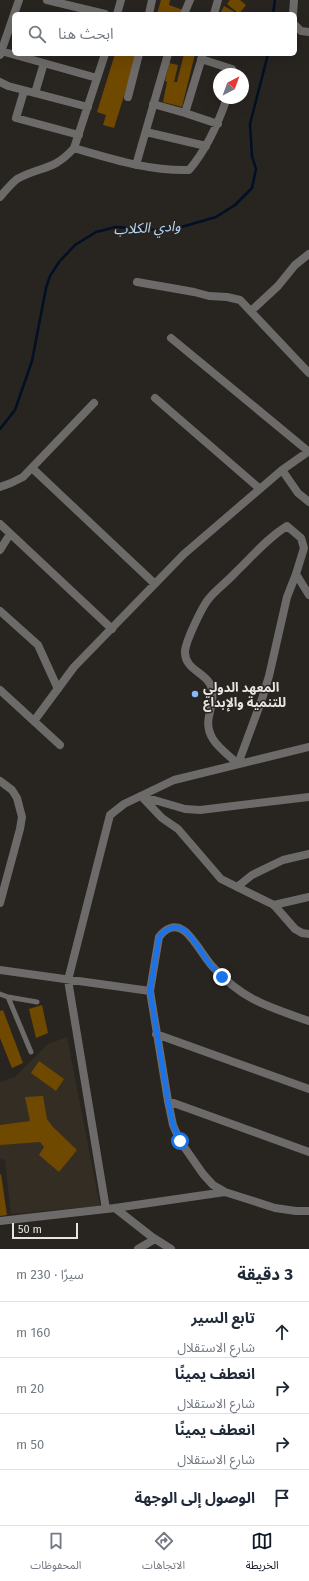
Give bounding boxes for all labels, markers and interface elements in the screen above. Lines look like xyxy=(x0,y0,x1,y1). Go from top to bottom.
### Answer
search box xyxy=(12,12,297,56)
icon: search xyxy=(26,23,48,45)
text: ابحث هنا xyxy=(58,25,114,43)
north arrow xyxy=(213,68,249,104)
water label: وادي الكلاب xyxy=(113,218,181,240)
place label: المعهد الدولي للتنمية والإبداع xyxy=(203,680,286,712)
marker: المعهد الدولي للتنمية والإبداع xyxy=(190,689,200,699)
route end xyxy=(213,968,231,986)
route start xyxy=(171,1132,189,1150)
scale bar xyxy=(12,1221,78,1240)
text: 50 m xyxy=(18,1223,42,1236)
text: 3 دقيقة xyxy=(237,1264,293,1285)
text: سيرًا · 230 m xyxy=(16,1267,84,1282)
text: تابع السير xyxy=(191,1309,255,1327)
icon: ahead xyxy=(271,1321,293,1343)
text: 160 m xyxy=(16,1325,50,1340)
text: شارع الاستقلال xyxy=(177,1340,255,1355)
text: انعطف يمينًا xyxy=(175,1365,255,1383)
icon: right xyxy=(271,1377,293,1399)
text: 20 m xyxy=(16,1381,44,1396)
text: شارع الاستقلال xyxy=(177,1396,255,1411)
text: انعطف يمينًا xyxy=(175,1421,255,1439)
icon: right xyxy=(271,1433,293,1455)
text: 50 m xyxy=(16,1437,44,1452)
text: شارع الاستقلال xyxy=(177,1452,255,1467)
icon: arrive xyxy=(271,1487,293,1509)
text: الوصول إلى الوجهة xyxy=(135,1489,255,1507)
tab: المحفوظات xyxy=(30,1530,81,1577)
tab: الاتجاهات xyxy=(142,1530,185,1577)
tab: الخريطة xyxy=(246,1530,279,1577)

